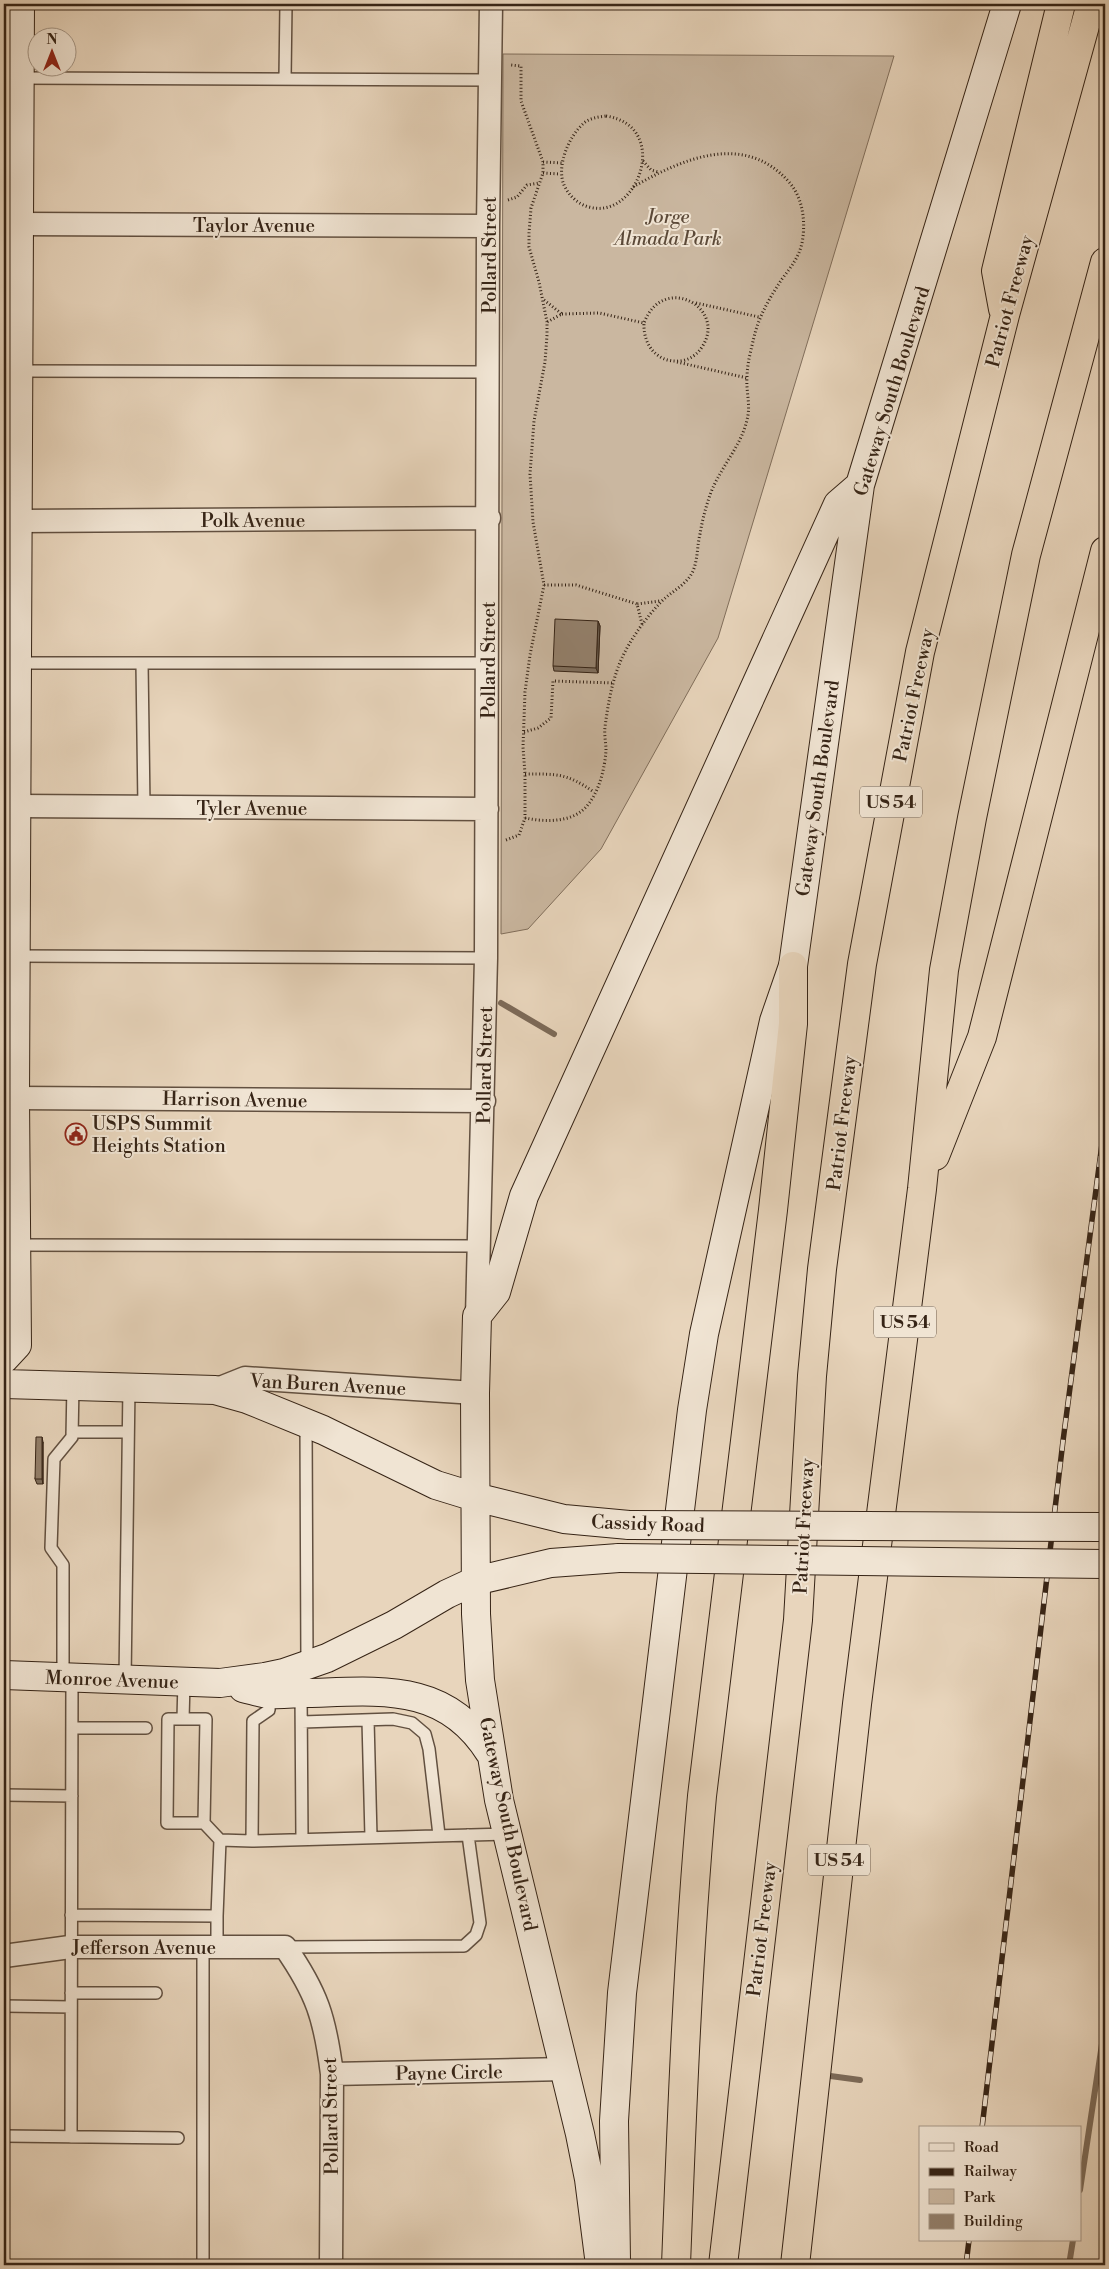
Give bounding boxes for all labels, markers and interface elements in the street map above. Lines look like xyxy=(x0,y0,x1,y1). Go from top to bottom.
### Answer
north arrow xyxy=(28,28,78,78)
text: N xyxy=(46,31,58,49)
street label: Pollard Street xyxy=(478,196,502,314)
park label: Jorge Almada Park xyxy=(612,205,722,251)
street label: Taylor Avenue xyxy=(193,214,315,238)
street label: Patriot Freeway xyxy=(981,232,1039,370)
street label: Gateway South Boulevard xyxy=(849,283,935,499)
street label: Polk Avenue xyxy=(201,509,305,533)
street label: Pollard Street xyxy=(477,601,501,719)
street label: Patriot Freeway xyxy=(888,626,940,764)
street label: Gateway South Boulevard xyxy=(791,678,845,898)
road number: US 54 xyxy=(860,786,922,818)
street label: Tyler Avenue xyxy=(197,797,307,821)
street label: Pollard Street xyxy=(472,1006,498,1124)
street label: Patriot Freeway xyxy=(822,1054,862,1192)
street label: Harrison Avenue xyxy=(162,1087,308,1113)
place label: USPS Summit Heights Station xyxy=(92,1112,226,1158)
public building icon: USPS Summit Heights Station xyxy=(64,1122,88,1146)
road number: US 54 xyxy=(874,1306,936,1338)
street label: Van Buren Avenue xyxy=(248,1369,407,1401)
street label: Patriot Freeway xyxy=(788,1457,820,1594)
street label: Cassidy Road xyxy=(591,1510,705,1538)
street label: Monroe Avenue xyxy=(45,1666,179,1694)
street label: Gateway South Boulevard xyxy=(474,1715,542,1934)
road number: US 54 xyxy=(808,1844,870,1876)
street label: Patriot Freeway xyxy=(742,1860,782,1998)
street label: Jefferson Avenue xyxy=(71,1936,216,1960)
street label: Pollard Street xyxy=(318,2057,344,2175)
street label: Payne Circle xyxy=(395,2060,503,2086)
legend xyxy=(919,2126,1082,2242)
text: Road xyxy=(964,2138,999,2157)
text: Railway xyxy=(964,2162,1018,2181)
text: Park xyxy=(964,2188,996,2207)
text: Building xyxy=(963,2212,1023,2231)

